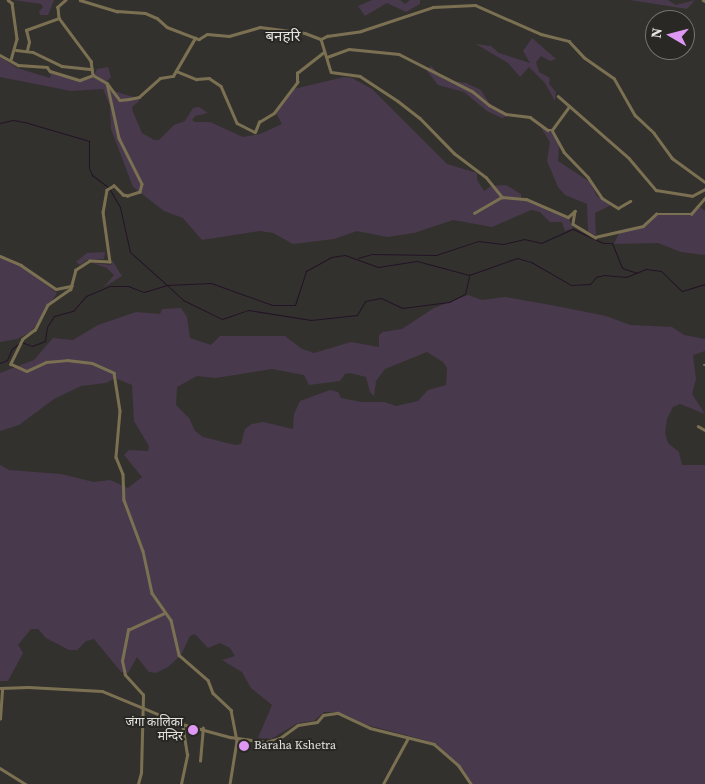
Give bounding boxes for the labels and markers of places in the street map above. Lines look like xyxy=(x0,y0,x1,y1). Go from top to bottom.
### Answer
place label: जंगा कालिका मन्दिर xyxy=(126,716,183,744)
marker: जंगा कालिका मन्दिर xyxy=(187,724,199,736)
place label: Baraha Kshetra xyxy=(254,739,336,753)
marker: Baraha Kshetra xyxy=(238,740,250,752)

